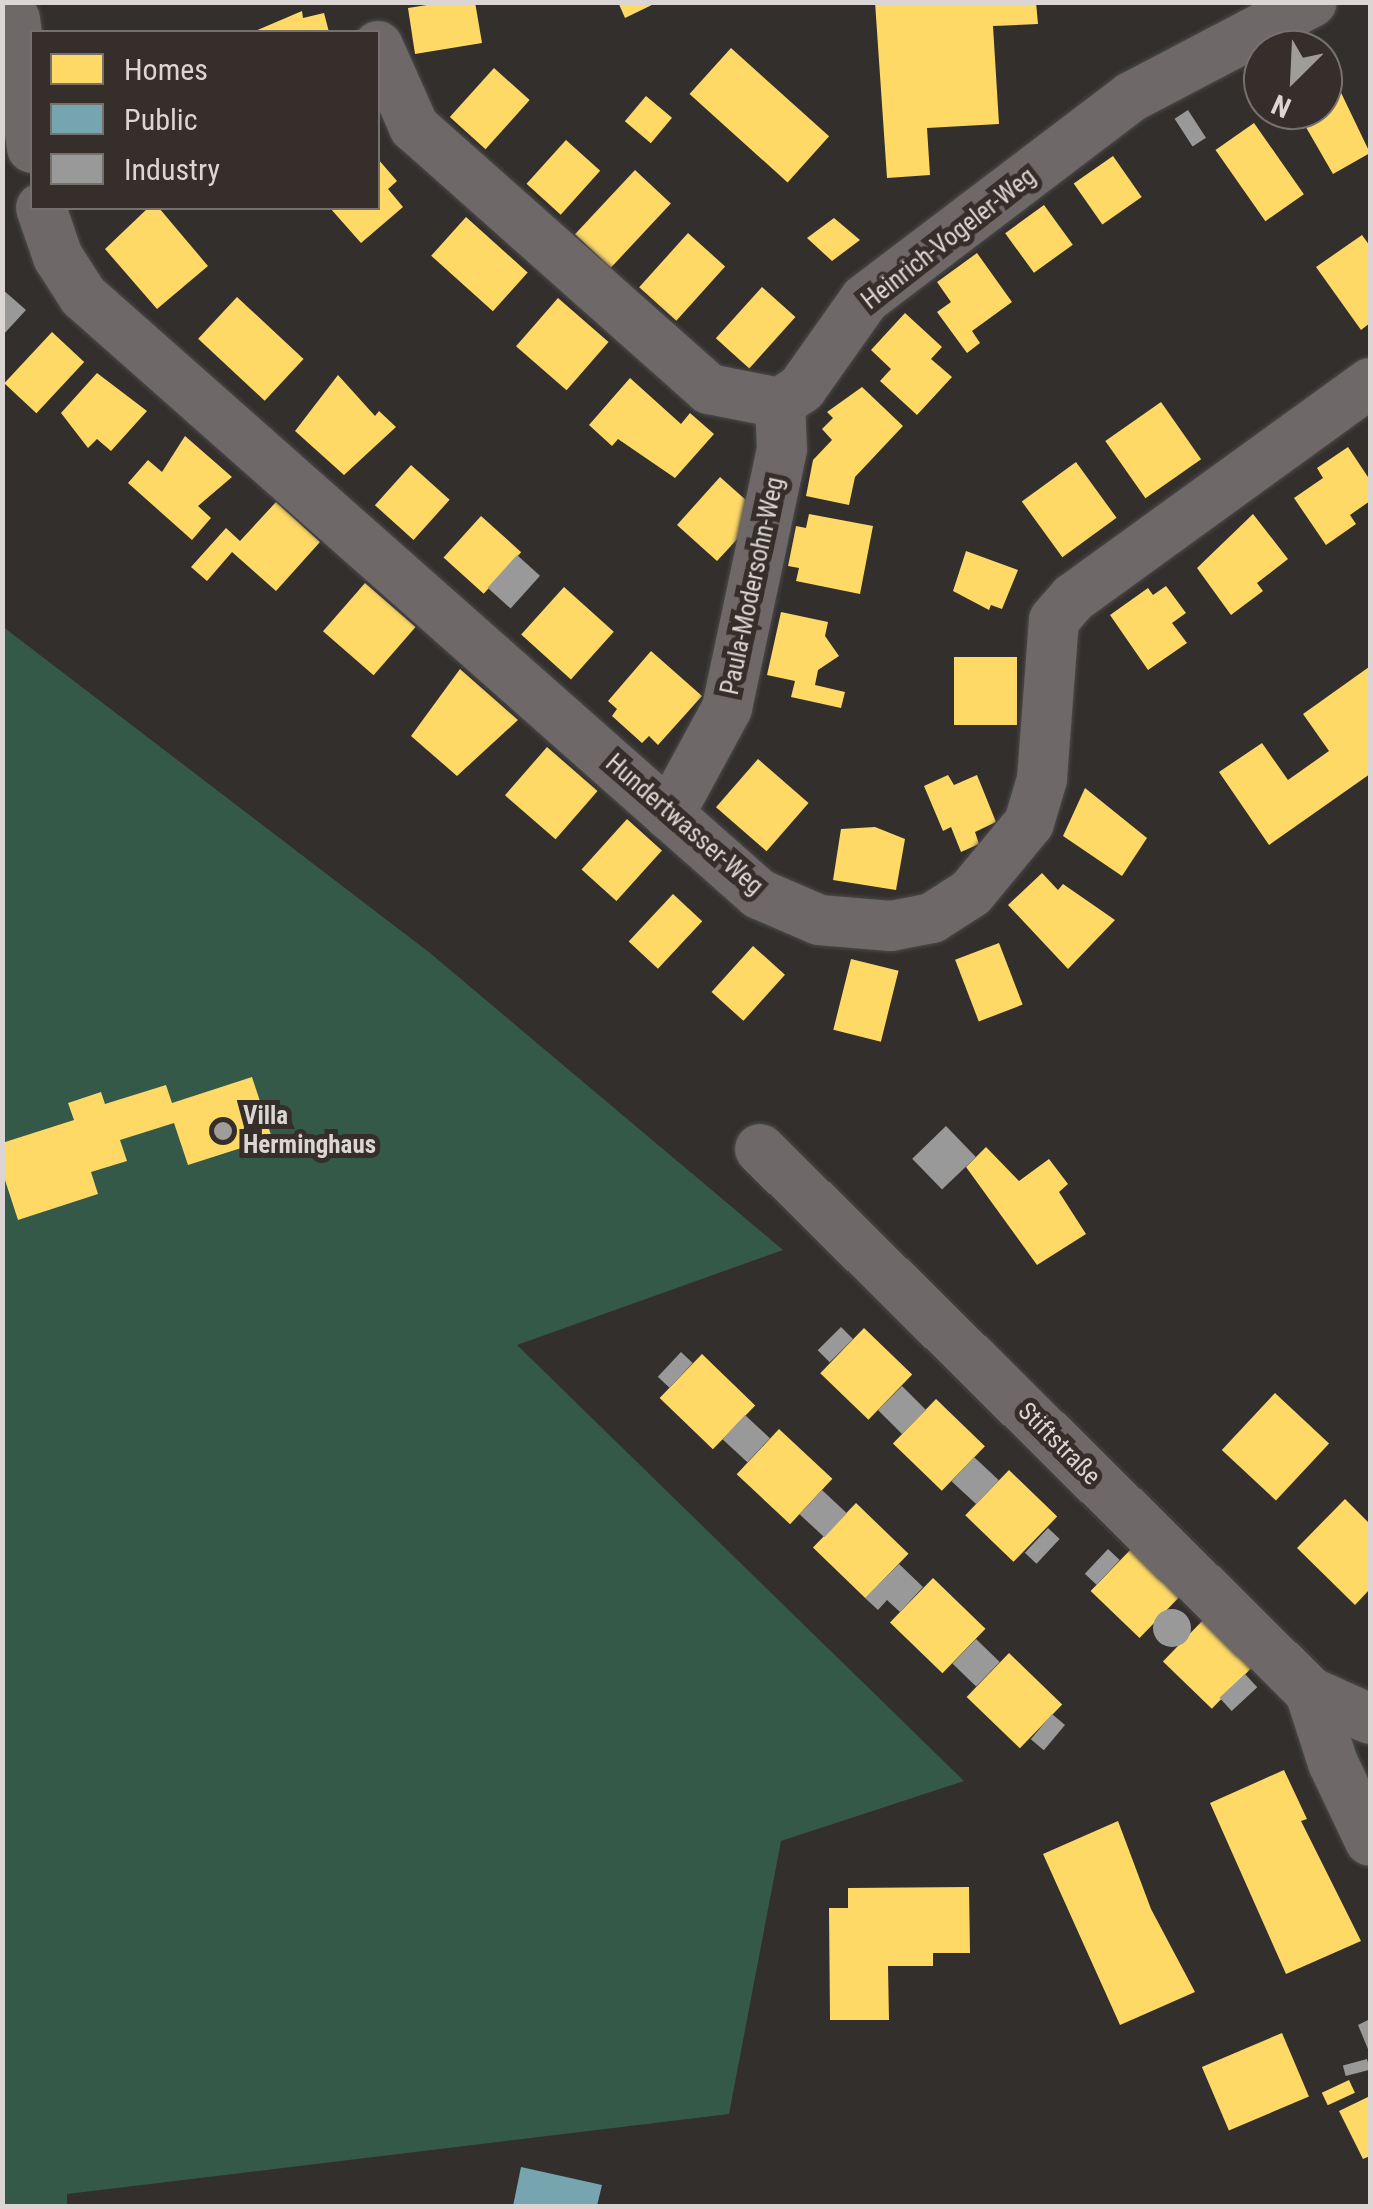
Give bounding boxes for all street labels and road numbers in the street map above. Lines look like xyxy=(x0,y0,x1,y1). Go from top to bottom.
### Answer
street label: Heinrich-Vogeler-Weg xyxy=(856,162,1042,316)
street label: Paula-Modersohn-Weg xyxy=(715,474,791,698)
street label: Hundertwasser-Weg xyxy=(599,748,769,902)
street label: Stiftstraße xyxy=(1012,1397,1106,1491)

